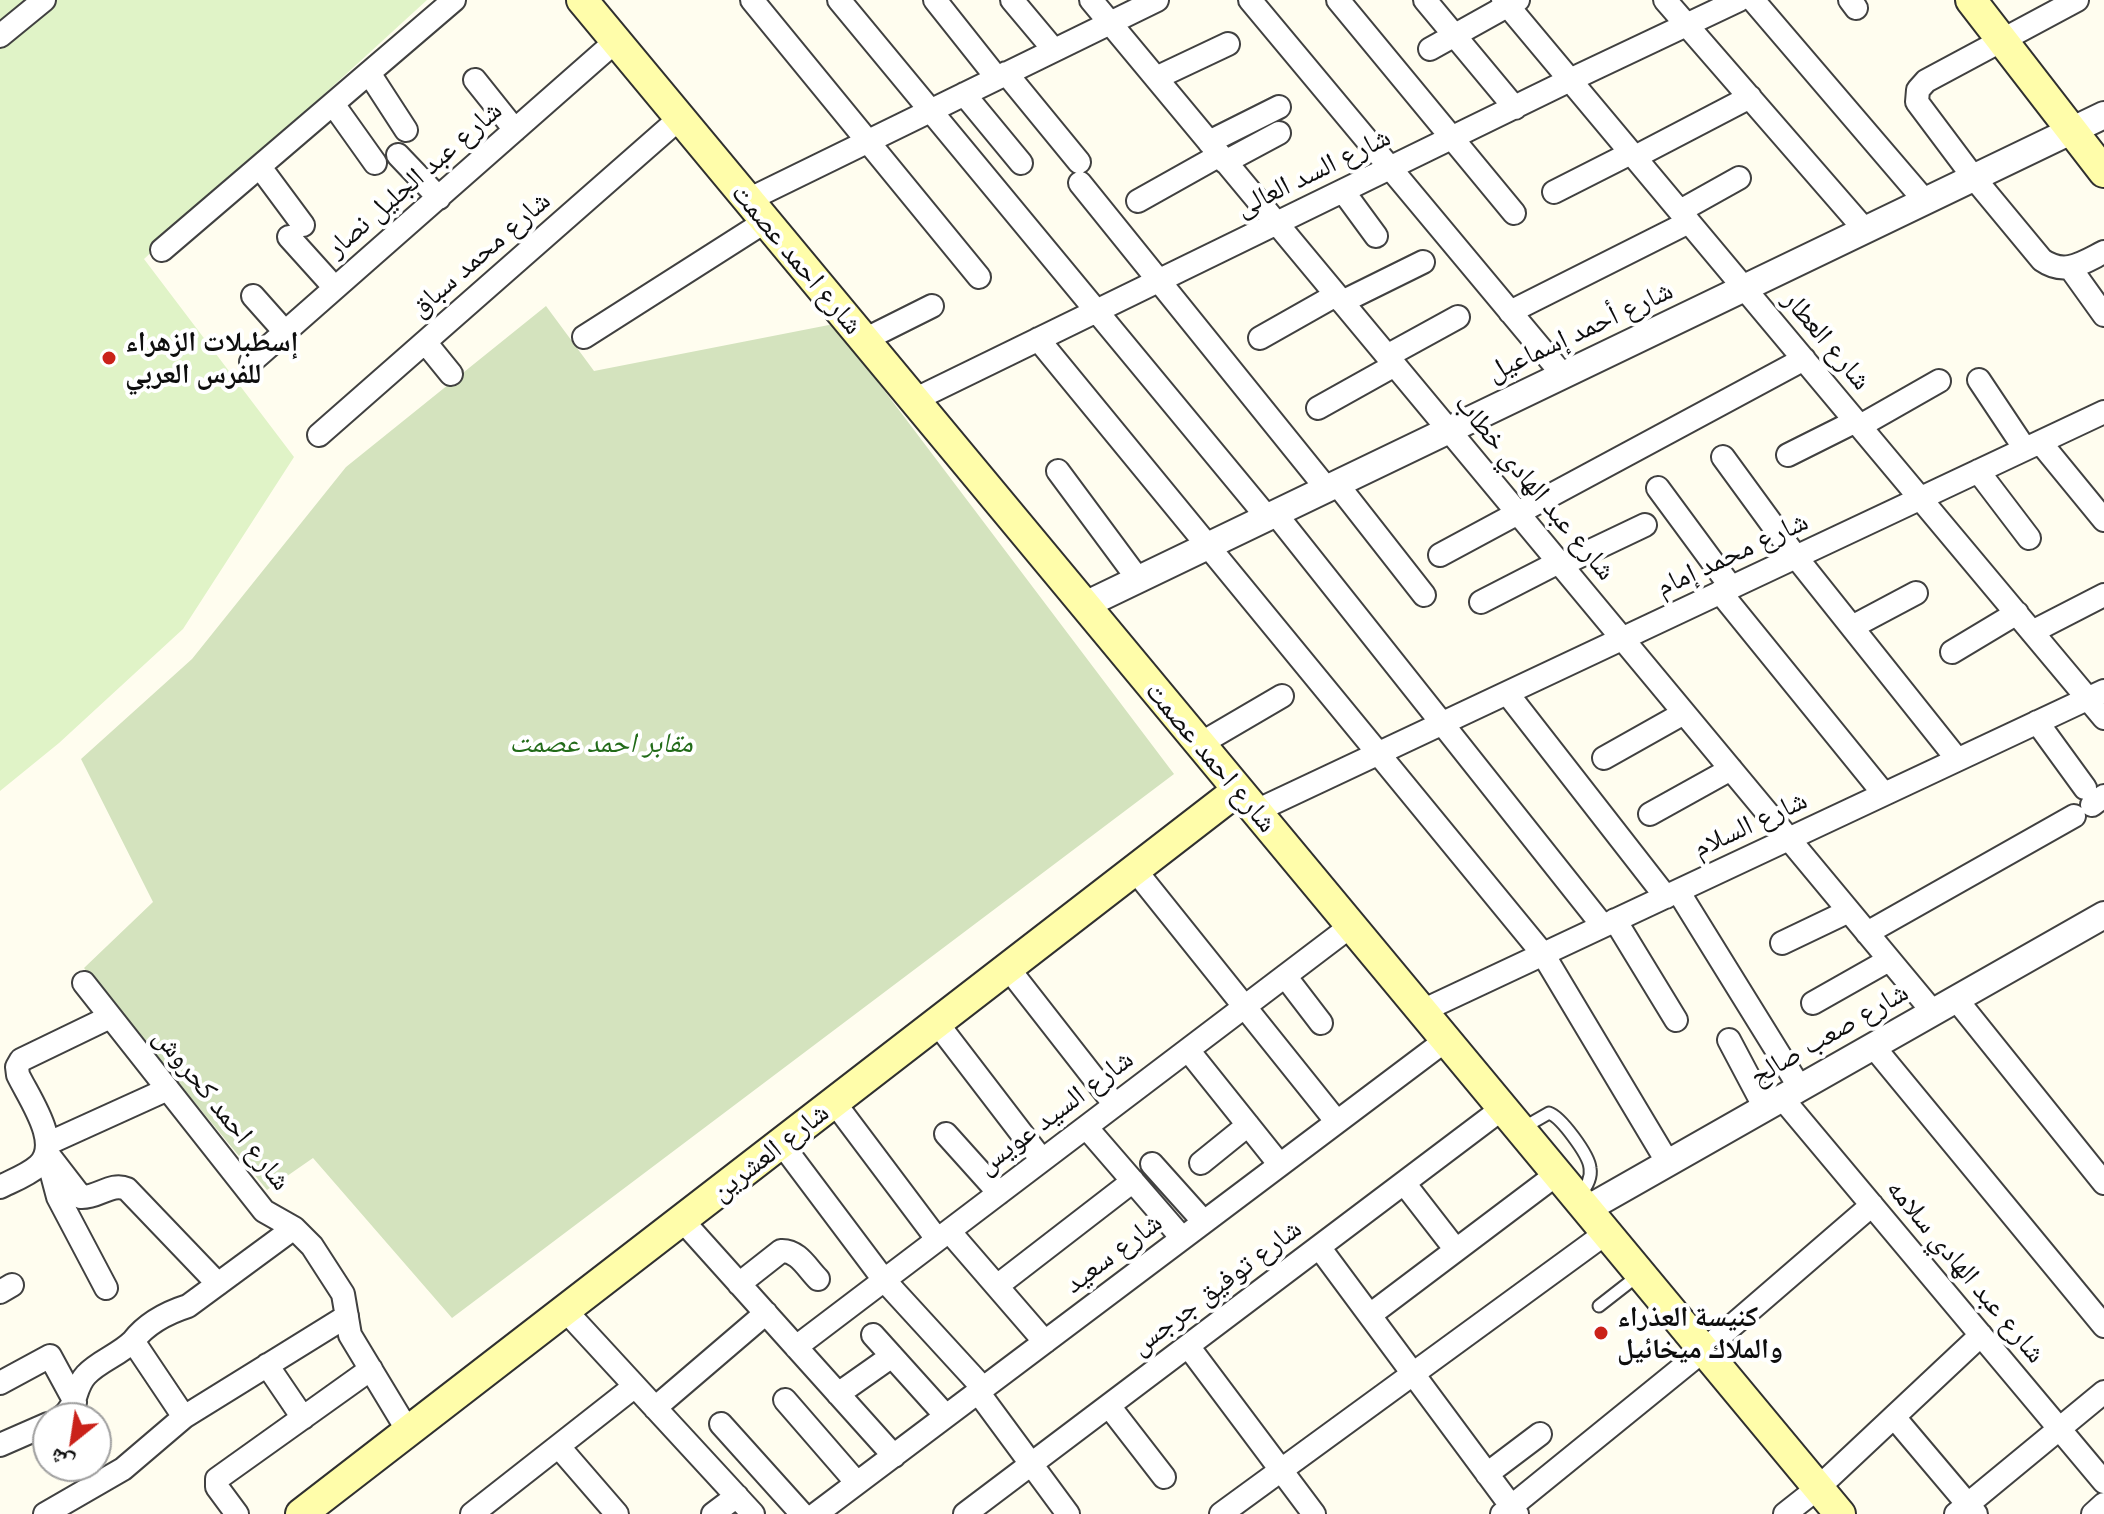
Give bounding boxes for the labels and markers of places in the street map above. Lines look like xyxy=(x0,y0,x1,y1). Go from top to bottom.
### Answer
place label: إسطبلات الزهراء للفرس العربي xyxy=(125,325,298,391)
marker: إسطبلات الزهراء للفرس العربي xyxy=(100,349,118,367)
place label: كنيسة العذراء والملاك ميخائيل xyxy=(1617,1300,1783,1366)
marker: كنيسة العذراء والملاك ميخائيل xyxy=(1592,1324,1610,1342)

